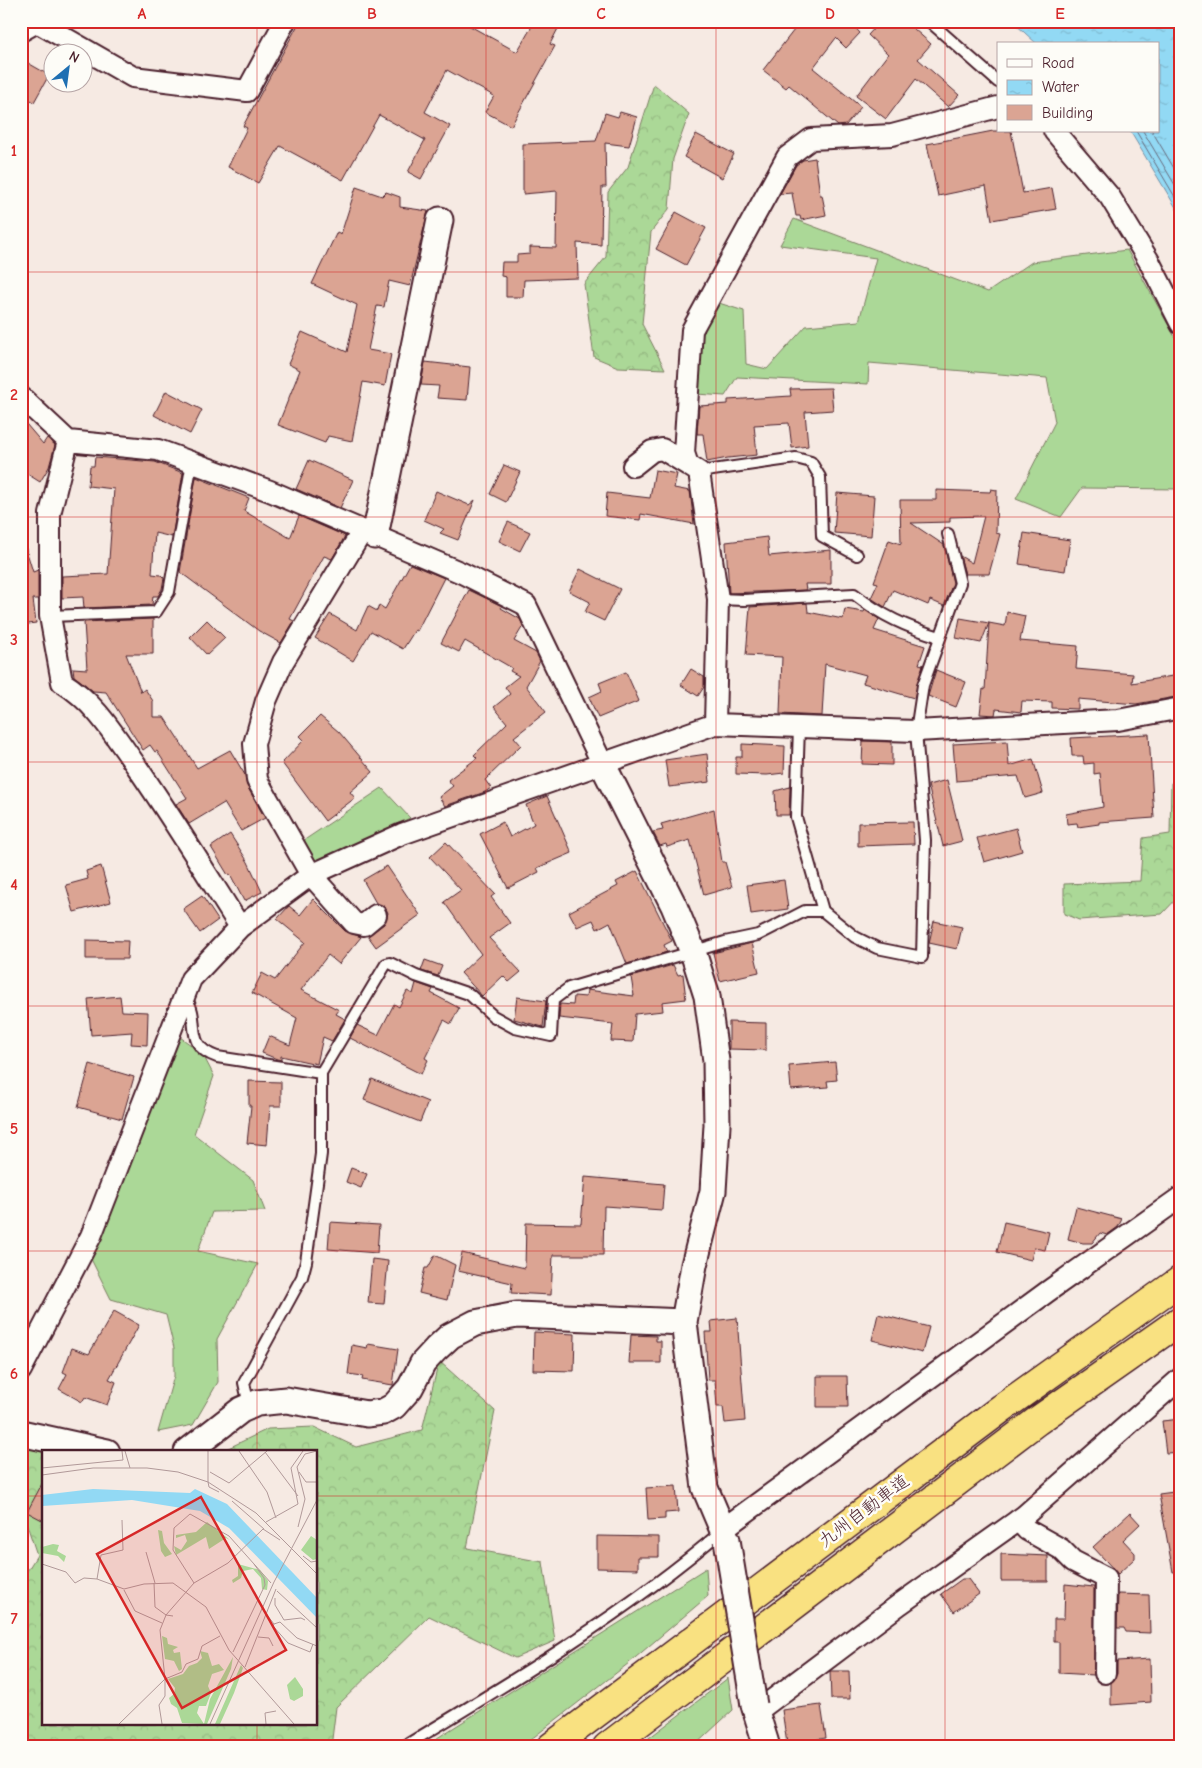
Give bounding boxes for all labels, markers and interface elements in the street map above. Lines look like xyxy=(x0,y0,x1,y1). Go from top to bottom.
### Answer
text: A xyxy=(138,5,147,23)
text: B xyxy=(367,5,377,23)
text: C xyxy=(596,5,606,23)
text: D xyxy=(825,5,835,23)
text: E xyxy=(1055,5,1065,23)
north arrow xyxy=(42,42,92,92)
legend xyxy=(997,42,1160,132)
text: N xyxy=(66,47,82,67)
text: Road xyxy=(1042,54,1074,72)
text: Water xyxy=(1042,78,1079,96)
text: Building xyxy=(1042,104,1093,122)
text: 1 xyxy=(11,142,17,160)
text: 2 xyxy=(10,386,18,404)
text: 3 xyxy=(10,631,18,649)
text: 4 xyxy=(10,876,18,894)
text: 5 xyxy=(10,1120,18,1138)
text: 6 xyxy=(10,1365,18,1383)
inset map xyxy=(42,1450,318,1726)
street label: 九州自動車道 xyxy=(815,1470,913,1552)
text: 7 xyxy=(10,1610,18,1628)

